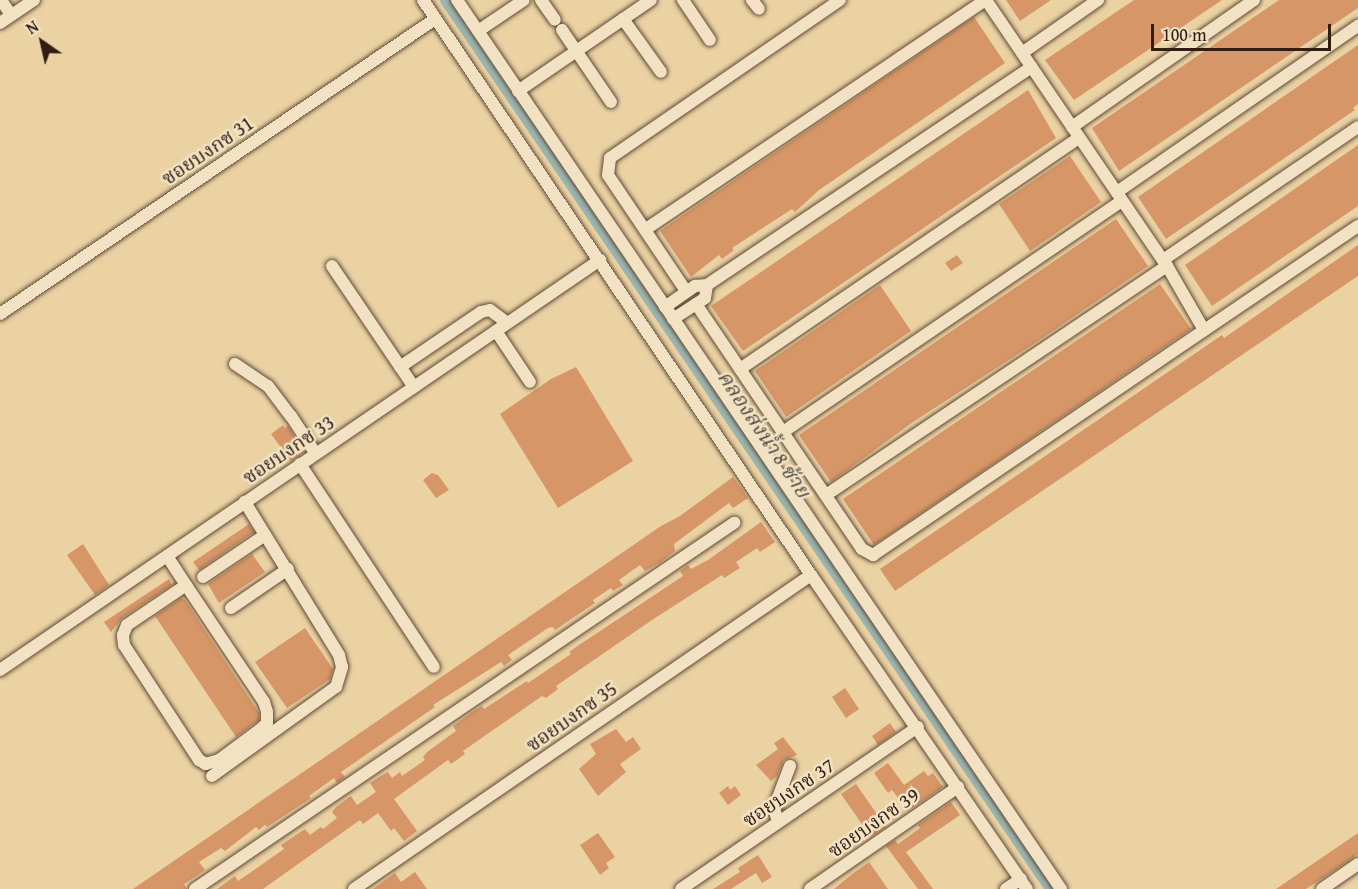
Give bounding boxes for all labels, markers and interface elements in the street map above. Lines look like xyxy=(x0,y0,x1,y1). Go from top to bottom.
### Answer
north arrow xyxy=(12,12,72,72)
scale bar xyxy=(1154,12,1334,50)
text: N xyxy=(21,14,43,40)
text: 100 m xyxy=(1162,21,1207,48)
street label: ซอยบงกช 31 xyxy=(156,111,258,189)
water label: คลองส่งน้ำ 8 ซ้าย xyxy=(712,366,816,502)
street label: ซอยบงกช 33 xyxy=(237,410,339,488)
street label: ซอยบงกช 35 xyxy=(521,676,621,756)
street label: ซอยบงกช 37 xyxy=(737,753,839,831)
street label: ซอยบงกช 39 xyxy=(823,782,923,862)

